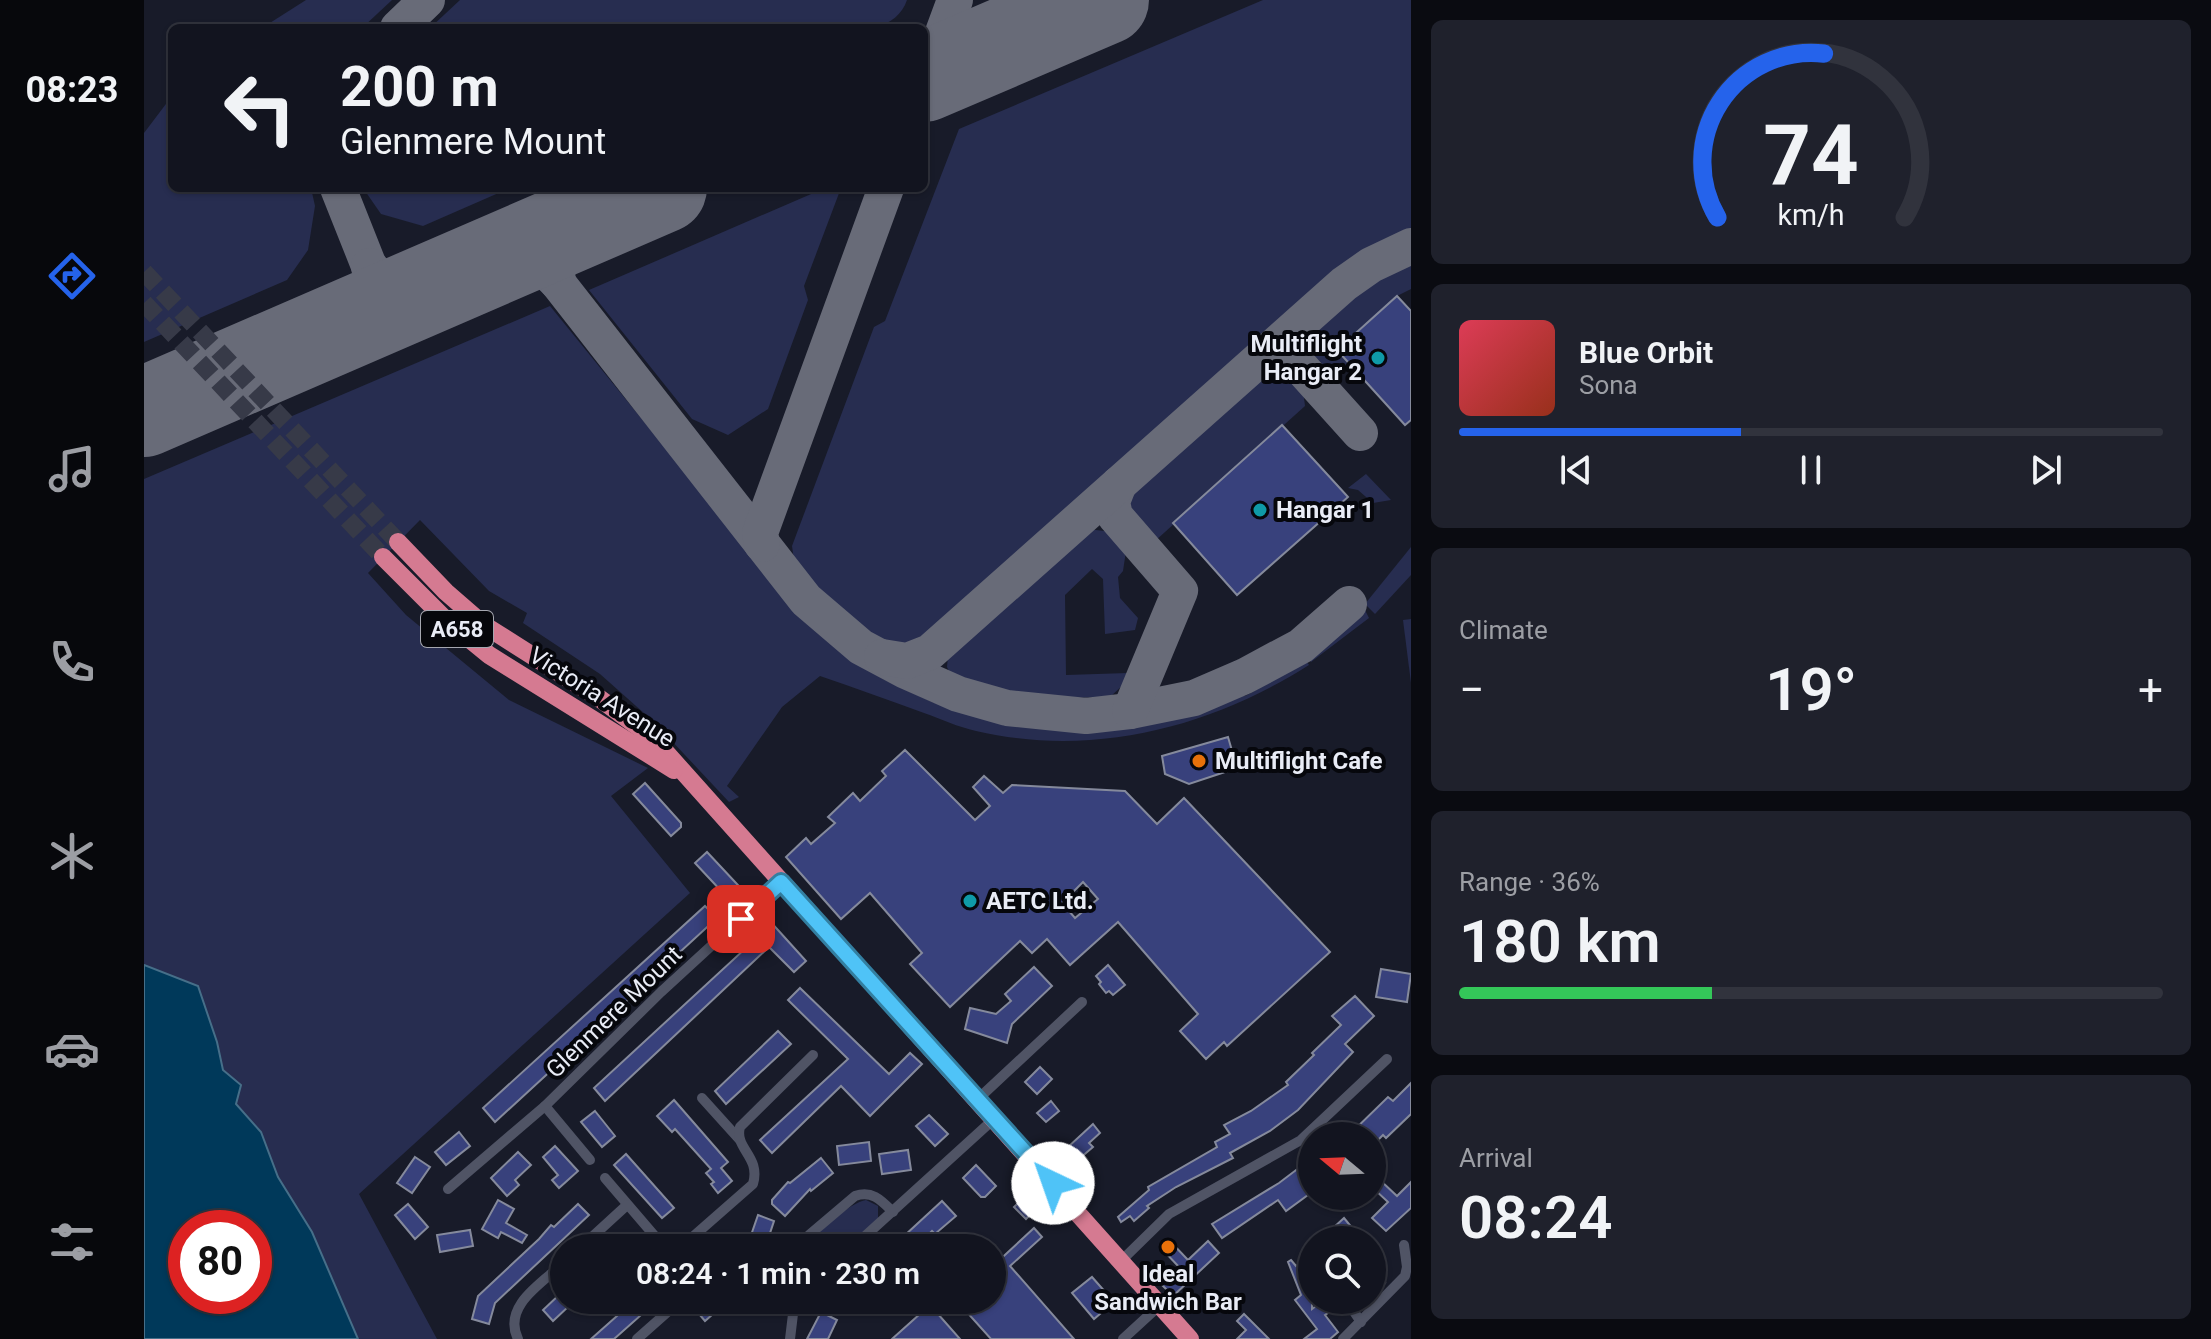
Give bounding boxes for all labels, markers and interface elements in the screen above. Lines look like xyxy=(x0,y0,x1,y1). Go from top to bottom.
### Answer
text: 200 m xyxy=(340,54,499,120)
icon: left xyxy=(208,56,312,160)
text: 08:23 xyxy=(26,69,118,111)
text: 74 xyxy=(1763,106,1859,203)
text: Glenmere Mount xyxy=(340,121,606,163)
text: km/h xyxy=(1777,198,1845,232)
icon: directions xyxy=(44,248,100,304)
place label: Multiflight Hangar 2 xyxy=(1250,330,1362,386)
text: Blue Orbit xyxy=(1579,335,1713,370)
marker: Multiflight Hangar 2 xyxy=(1369,349,1387,367)
text: Sona xyxy=(1579,370,1638,400)
icon: music xyxy=(44,441,100,497)
icon: previous xyxy=(1554,448,1598,492)
icon: pause xyxy=(1789,448,1833,492)
icon: next xyxy=(2024,448,2068,492)
place label: Hangar 1 xyxy=(1276,496,1374,524)
marker: Hangar 1 xyxy=(1251,501,1269,519)
road number: A658 xyxy=(421,611,493,647)
text: Climate xyxy=(1459,615,1548,645)
icon: phone xyxy=(44,634,100,690)
street label: Victoria Avenue xyxy=(524,641,680,753)
text: 19° xyxy=(1765,654,1857,725)
text: − xyxy=(1459,664,1484,716)
text: + xyxy=(2138,664,2163,716)
place label: Multiflight Cafe xyxy=(1215,747,1382,775)
marker: Multiflight Cafe xyxy=(1190,752,1208,770)
icon: climate xyxy=(44,828,100,884)
text: Range · 36% xyxy=(1459,867,1600,897)
pin xyxy=(707,885,775,953)
place label: AETC Ltd. xyxy=(986,887,1094,915)
marker: AETC Ltd. xyxy=(961,892,979,910)
icon: arrive xyxy=(719,897,763,941)
text: 180 km xyxy=(1459,906,1661,977)
street label: Glenmere Mount xyxy=(540,940,688,1084)
icon: car xyxy=(44,1021,100,1077)
north arrow xyxy=(1298,1122,1386,1210)
map controls xyxy=(1298,1122,1386,1314)
position arrow xyxy=(1011,1141,1095,1225)
text: Arrival xyxy=(1459,1143,1533,1173)
text: 08:24 xyxy=(1459,1182,1612,1253)
speed limit sign: 80 xyxy=(168,1210,272,1314)
icon: filters xyxy=(44,1214,100,1270)
button: search xyxy=(1298,1226,1386,1314)
marker: Ideal Sandwich Bar xyxy=(1159,1238,1177,1256)
text: 08:24 · 1 min · 230 m xyxy=(636,1256,920,1291)
place label: Ideal Sandwich Bar xyxy=(1094,1260,1242,1316)

